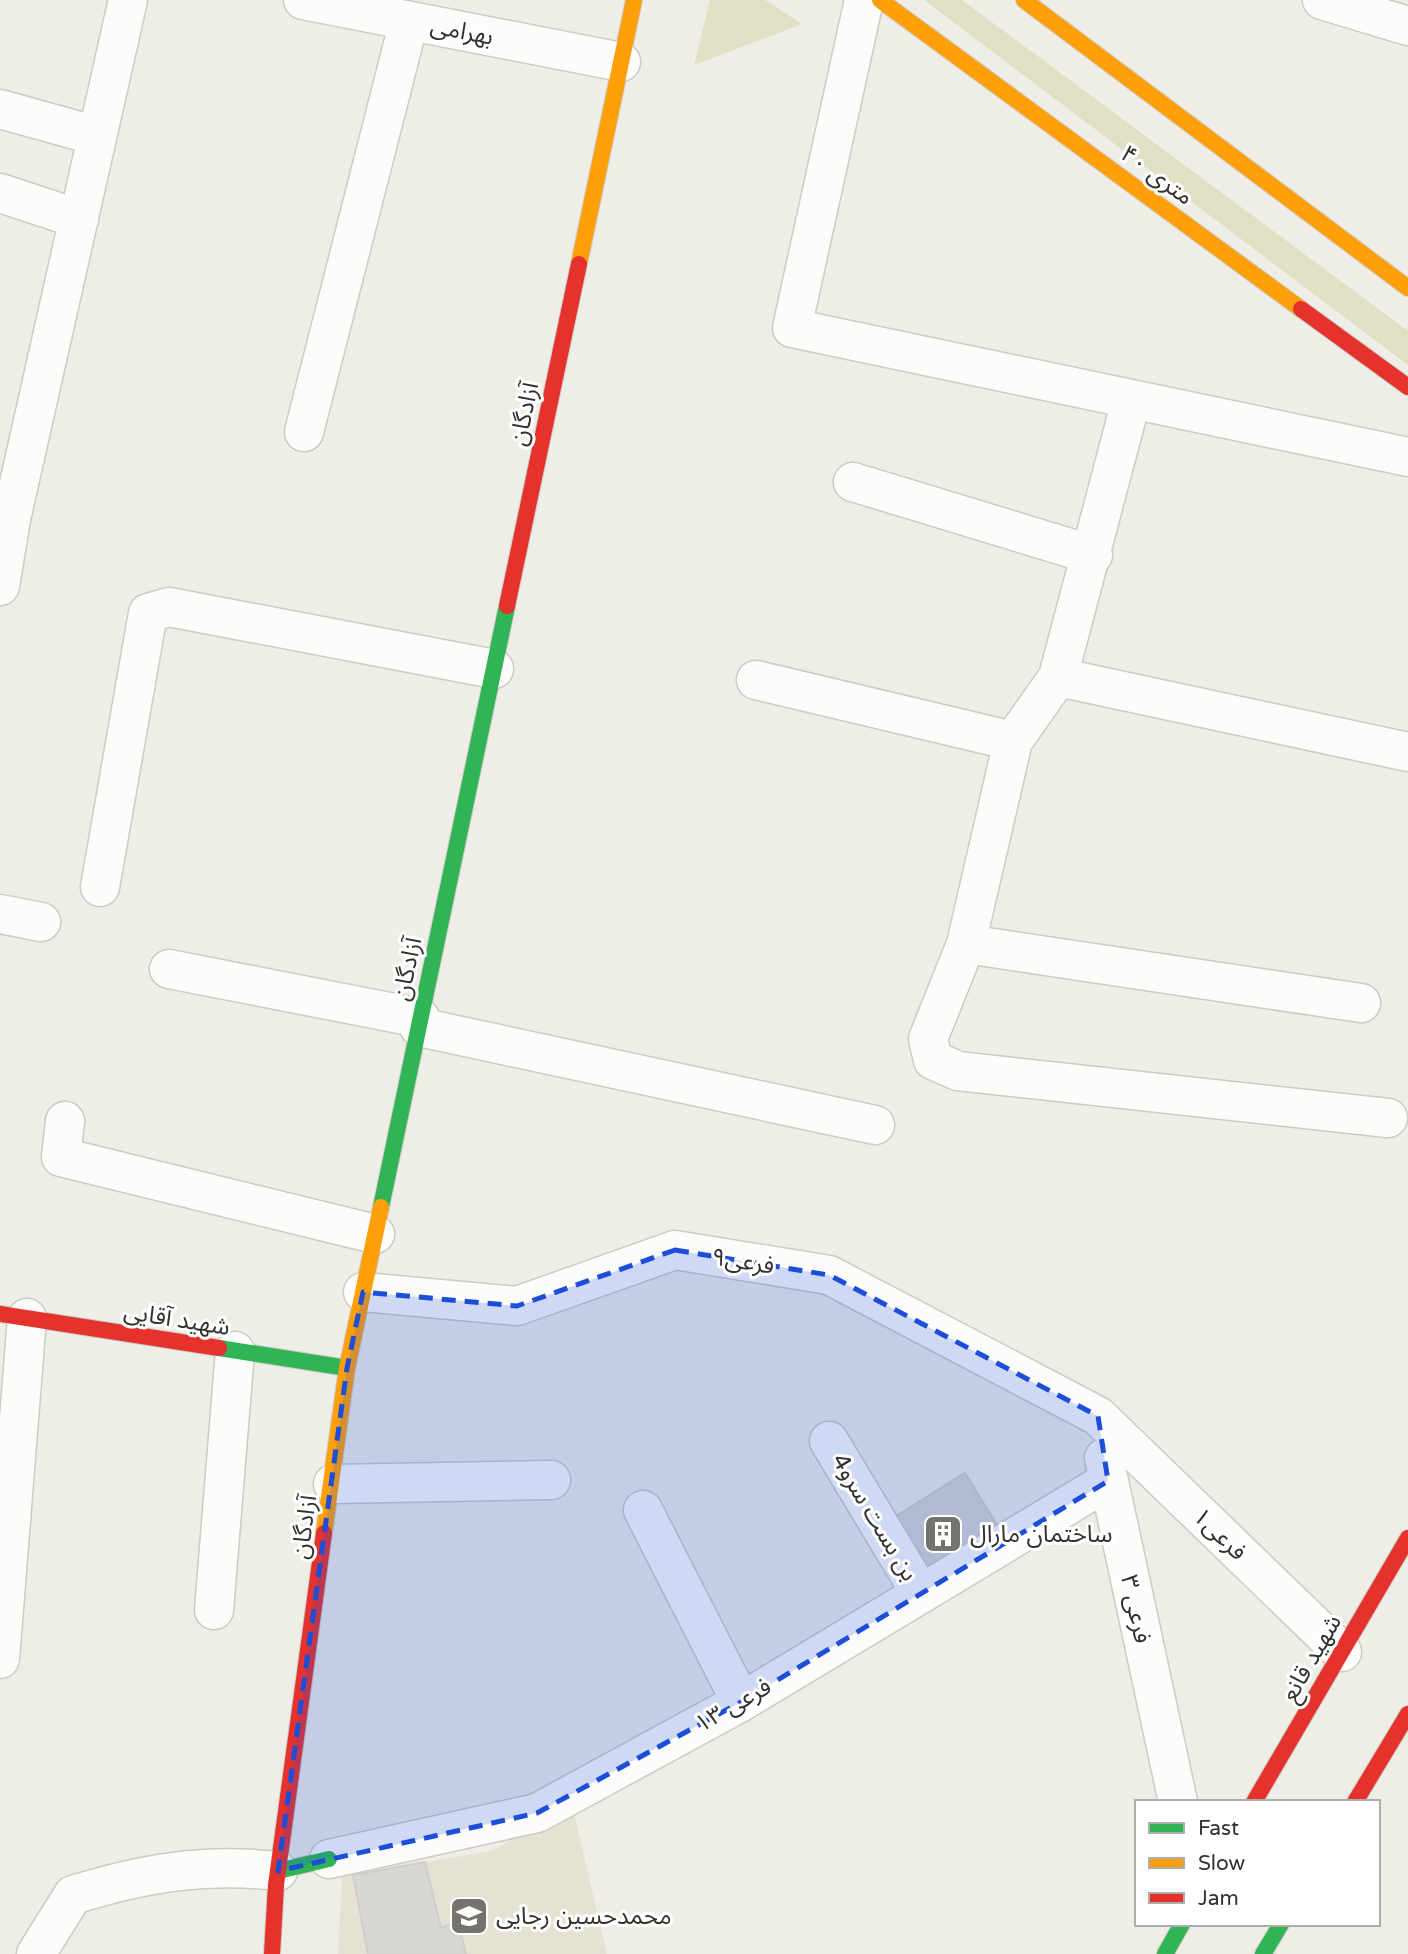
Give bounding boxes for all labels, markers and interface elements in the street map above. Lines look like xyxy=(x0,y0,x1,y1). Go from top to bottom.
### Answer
street label: بهرامی xyxy=(428,11,496,52)
street label: ۴۰ متری xyxy=(1115,139,1199,212)
street label: آزادگان xyxy=(504,379,546,449)
street label: آزادگان xyxy=(387,934,429,1004)
street label: فرعی۹ xyxy=(709,1242,776,1281)
street label: شهید آقایی xyxy=(122,1297,232,1342)
street label: بن بست سرو4 xyxy=(825,1448,924,1586)
street label: آزادگان xyxy=(286,1492,323,1561)
street label: فرعی۱ xyxy=(1187,1502,1252,1567)
building icon: ساختمان مارال xyxy=(922,1513,964,1555)
place label: ساختمان مارال xyxy=(970,1520,1113,1549)
street label: فرعی ۳ xyxy=(1114,1572,1157,1646)
street label: شهید قانع xyxy=(1275,1609,1350,1708)
street label: فرعی ۱۳ xyxy=(690,1672,776,1739)
legend xyxy=(1135,1800,1380,1926)
text: Fast xyxy=(1198,1816,1239,1841)
text: Slow xyxy=(1198,1851,1246,1876)
text: Jam xyxy=(1198,1886,1239,1911)
school or university icon: محمدحسین رجایی xyxy=(448,1895,490,1937)
place label: محمدحسین رجایی xyxy=(496,1902,672,1931)

